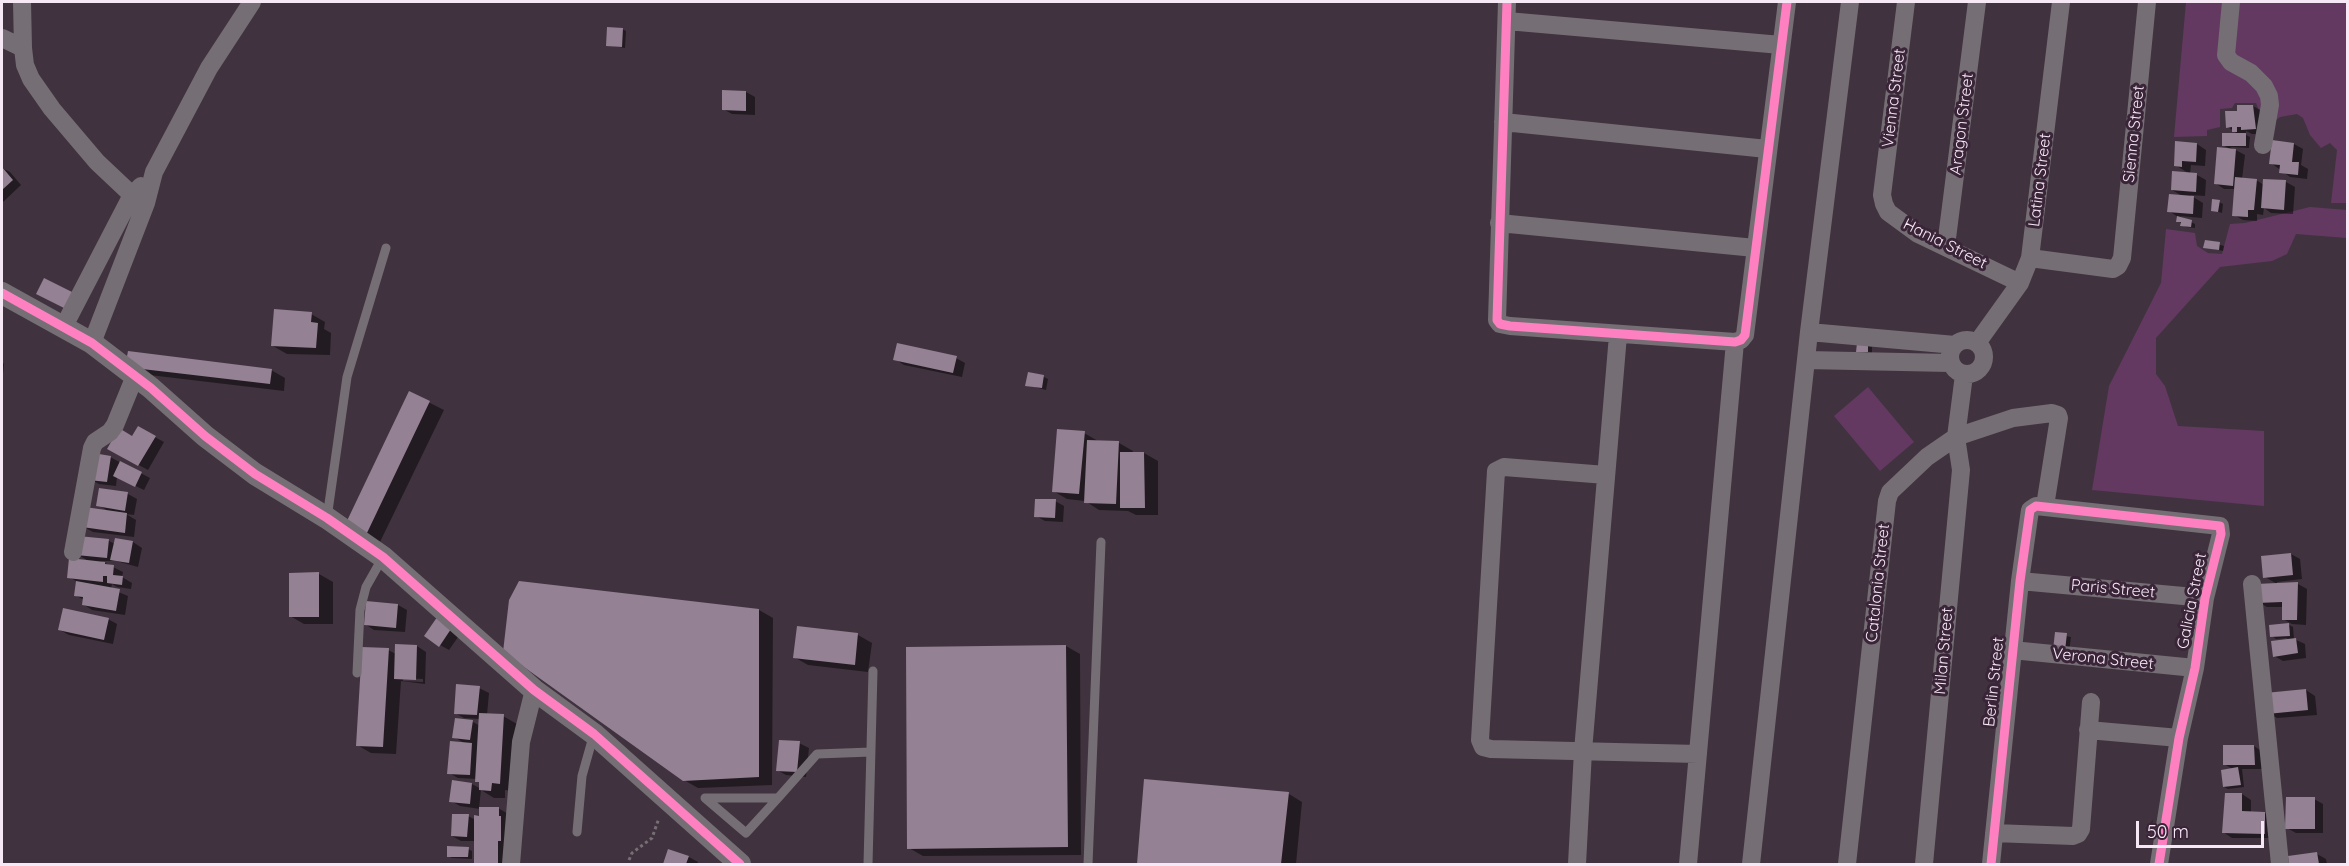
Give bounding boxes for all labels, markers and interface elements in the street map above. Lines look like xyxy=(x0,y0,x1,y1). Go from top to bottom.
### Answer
street label: Vienna Street xyxy=(1878,48,1910,148)
street label: Aragon Street xyxy=(1946,72,1978,176)
street label: Sienna Street xyxy=(2119,84,2149,184)
street label: Latina Street xyxy=(2025,132,2055,228)
street label: Hania Street xyxy=(1900,215,1990,273)
street label: Catalonia Street xyxy=(1862,523,1894,643)
street label: Galicia Street xyxy=(2173,551,2211,651)
street label: Paris Street xyxy=(2070,576,2156,602)
street label: Milan Street xyxy=(1931,607,1957,695)
street label: Berlin Street xyxy=(1980,636,2008,728)
street label: Verona Street xyxy=(2051,644,2155,674)
scale bar xyxy=(2139,809,2266,847)
text: 50 m xyxy=(2147,820,2189,843)

